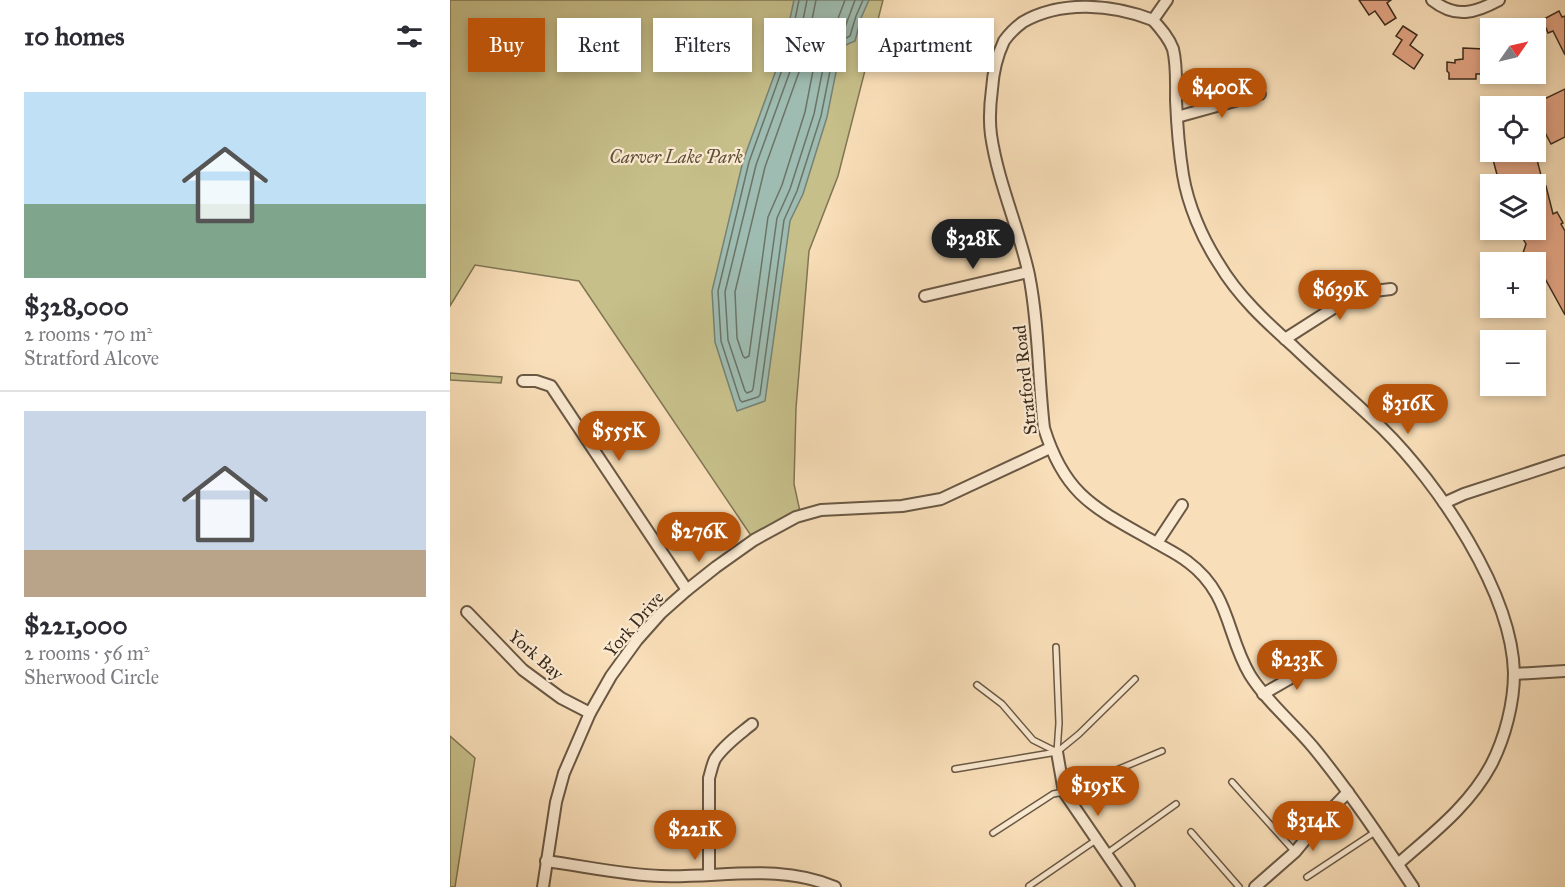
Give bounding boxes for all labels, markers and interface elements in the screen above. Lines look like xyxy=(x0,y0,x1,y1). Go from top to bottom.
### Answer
chip: Buy xyxy=(468,18,545,72)
chip: Rent xyxy=(557,18,641,72)
chip: Filters xyxy=(653,18,752,72)
chip: New xyxy=(764,18,846,72)
chip: Apartment xyxy=(858,18,994,72)
north arrow xyxy=(1480,18,1546,84)
map controls xyxy=(1480,18,1546,396)
text: 10 homes xyxy=(24,20,125,52)
icon: filters xyxy=(393,20,426,53)
pin: $400K xyxy=(1180,68,1264,119)
text: $400K xyxy=(1192,75,1252,99)
button: locate xyxy=(1480,96,1546,162)
icon: home xyxy=(171,131,279,239)
park label: Carver Lake Park xyxy=(609,146,743,168)
button: layers xyxy=(1480,174,1546,240)
pin: $328K xyxy=(931,219,1015,270)
text: $328K xyxy=(946,226,1000,250)
button: + xyxy=(1480,252,1546,318)
pin: $639K xyxy=(1298,270,1382,321)
text: $639K xyxy=(1312,277,1368,301)
text: $328,000 xyxy=(24,290,129,322)
text: 2 rooms · 70 m² xyxy=(24,322,152,346)
street label: Stratford Road xyxy=(1008,324,1042,436)
button: − xyxy=(1480,330,1546,396)
text: Stratford Alcove xyxy=(24,346,159,370)
pin: $316K xyxy=(1366,384,1450,435)
text: $316K xyxy=(1382,391,1434,415)
pin: $555K xyxy=(577,411,661,462)
text: $555K xyxy=(592,418,646,442)
icon: home xyxy=(171,450,279,558)
pin: $276K xyxy=(657,512,741,563)
text: $276K xyxy=(671,519,727,543)
street label: York Drive xyxy=(600,587,668,661)
text: $221,000 xyxy=(24,609,128,641)
street label: York Bay xyxy=(504,625,569,685)
pin: $233K xyxy=(1255,640,1339,691)
text: 2 rooms · 56 m² xyxy=(24,641,150,665)
text: $233K xyxy=(1271,647,1323,671)
text: Sherwood Circle xyxy=(24,665,159,689)
pin: $195K xyxy=(1056,766,1140,817)
text: $195K xyxy=(1071,773,1125,797)
pin: $314K xyxy=(1271,801,1355,852)
text: $314K xyxy=(1286,808,1340,832)
pin: $221K xyxy=(653,810,737,861)
text: $221K xyxy=(668,817,722,841)

